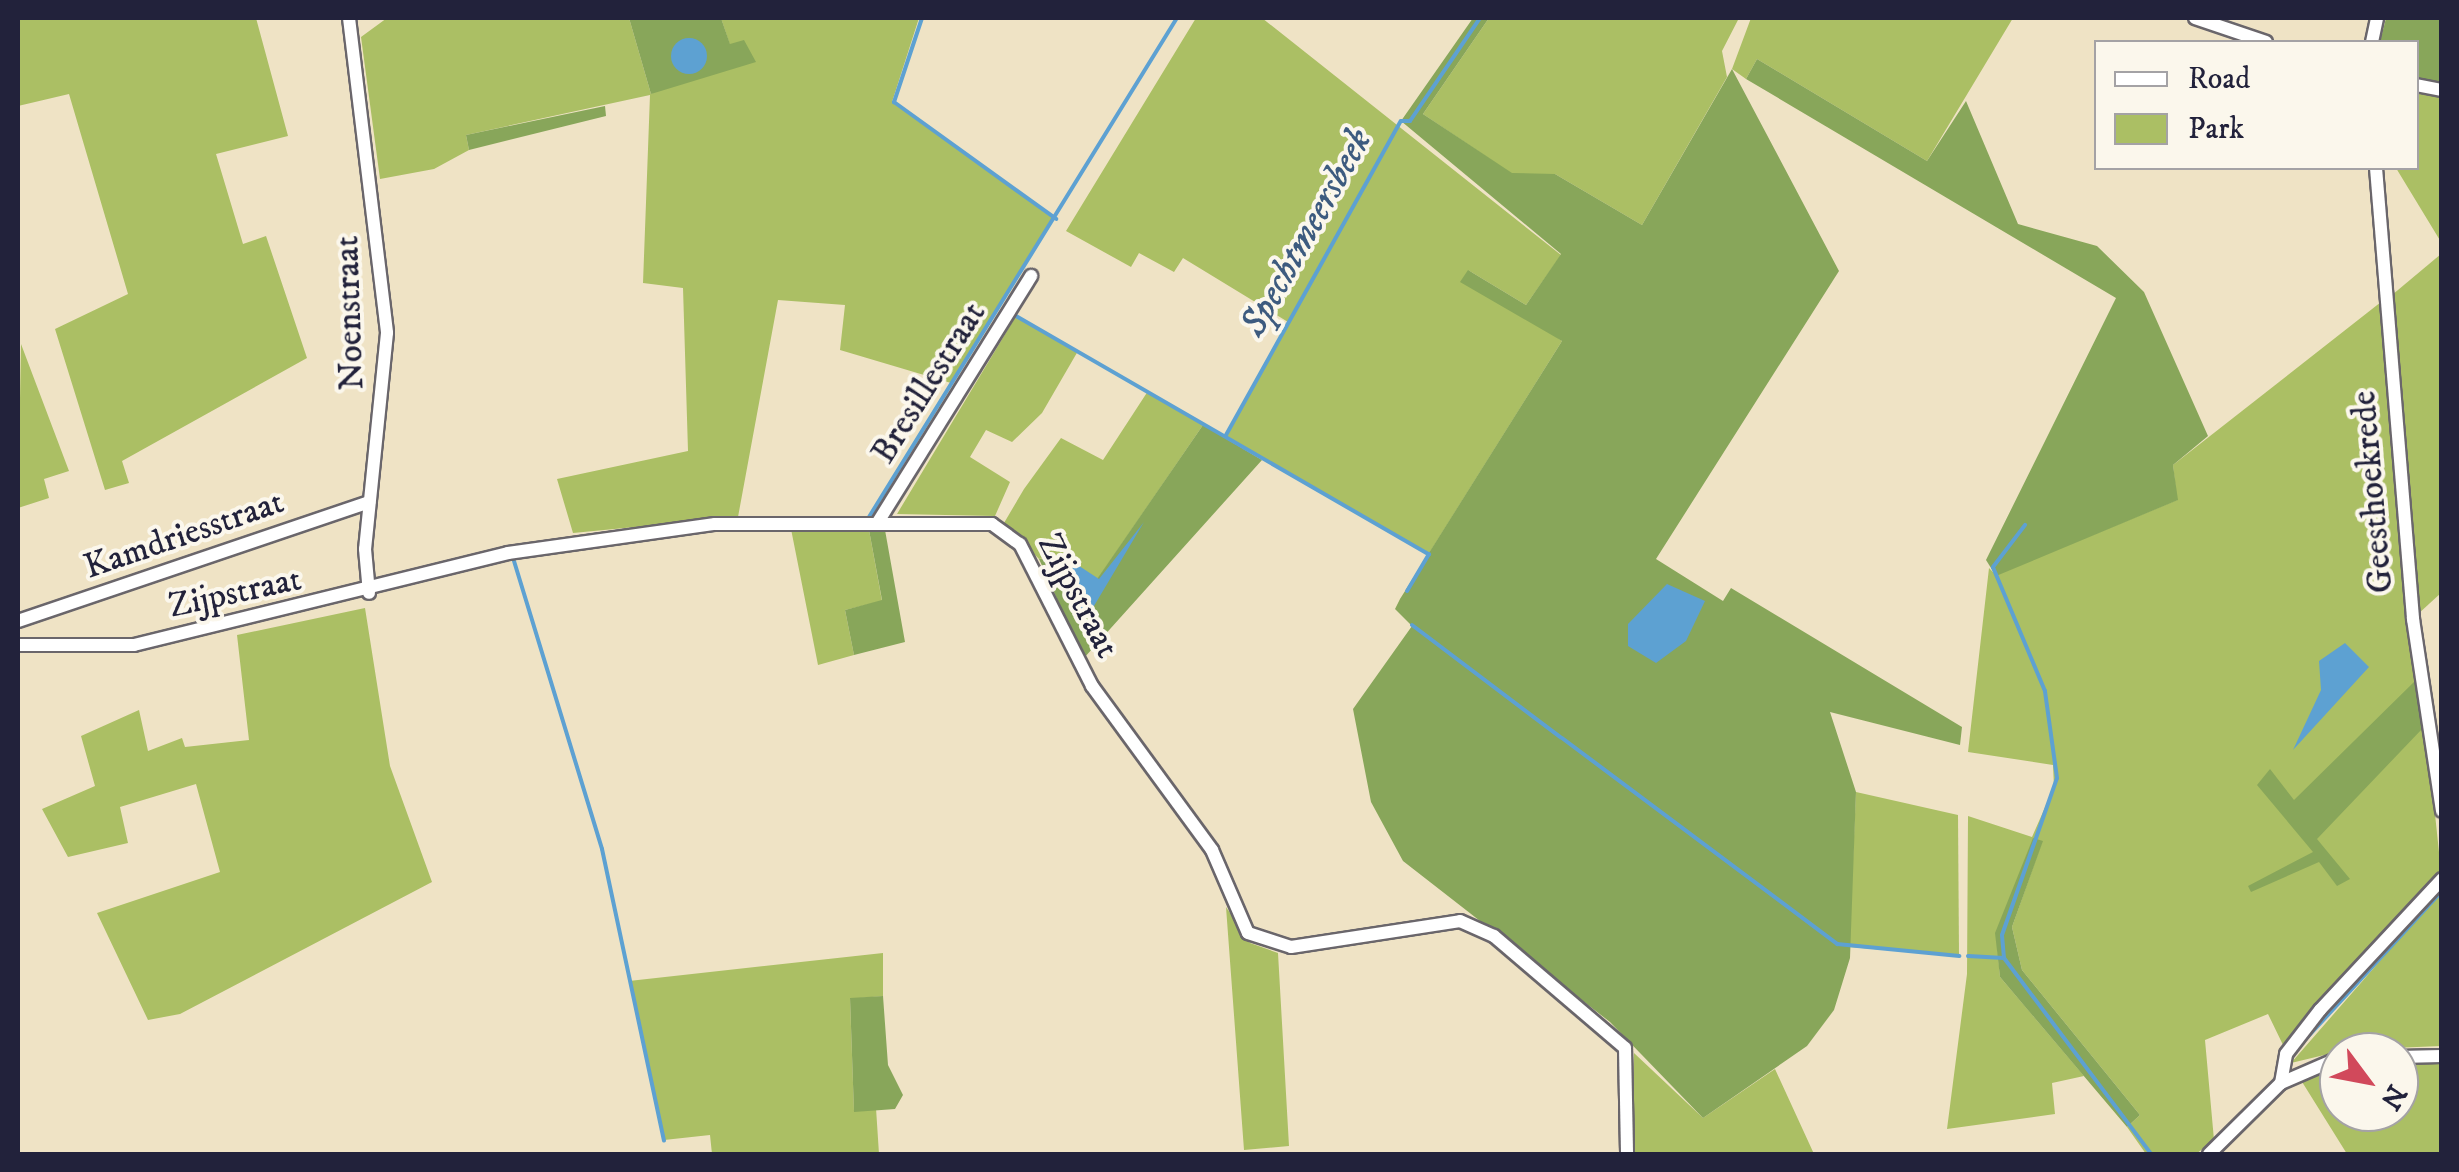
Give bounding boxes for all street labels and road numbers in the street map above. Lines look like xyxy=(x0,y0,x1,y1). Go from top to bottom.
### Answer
street label: Noenstraat xyxy=(326,235,374,391)
street label: Bresillestraat xyxy=(863,295,995,471)
street label: Geesthoekrede xyxy=(2343,389,2403,595)
street label: Kamdriesstraat xyxy=(79,481,289,589)
street label: Zijpstraat xyxy=(1028,527,1128,665)
street label: Zijpstraat xyxy=(165,558,305,628)

